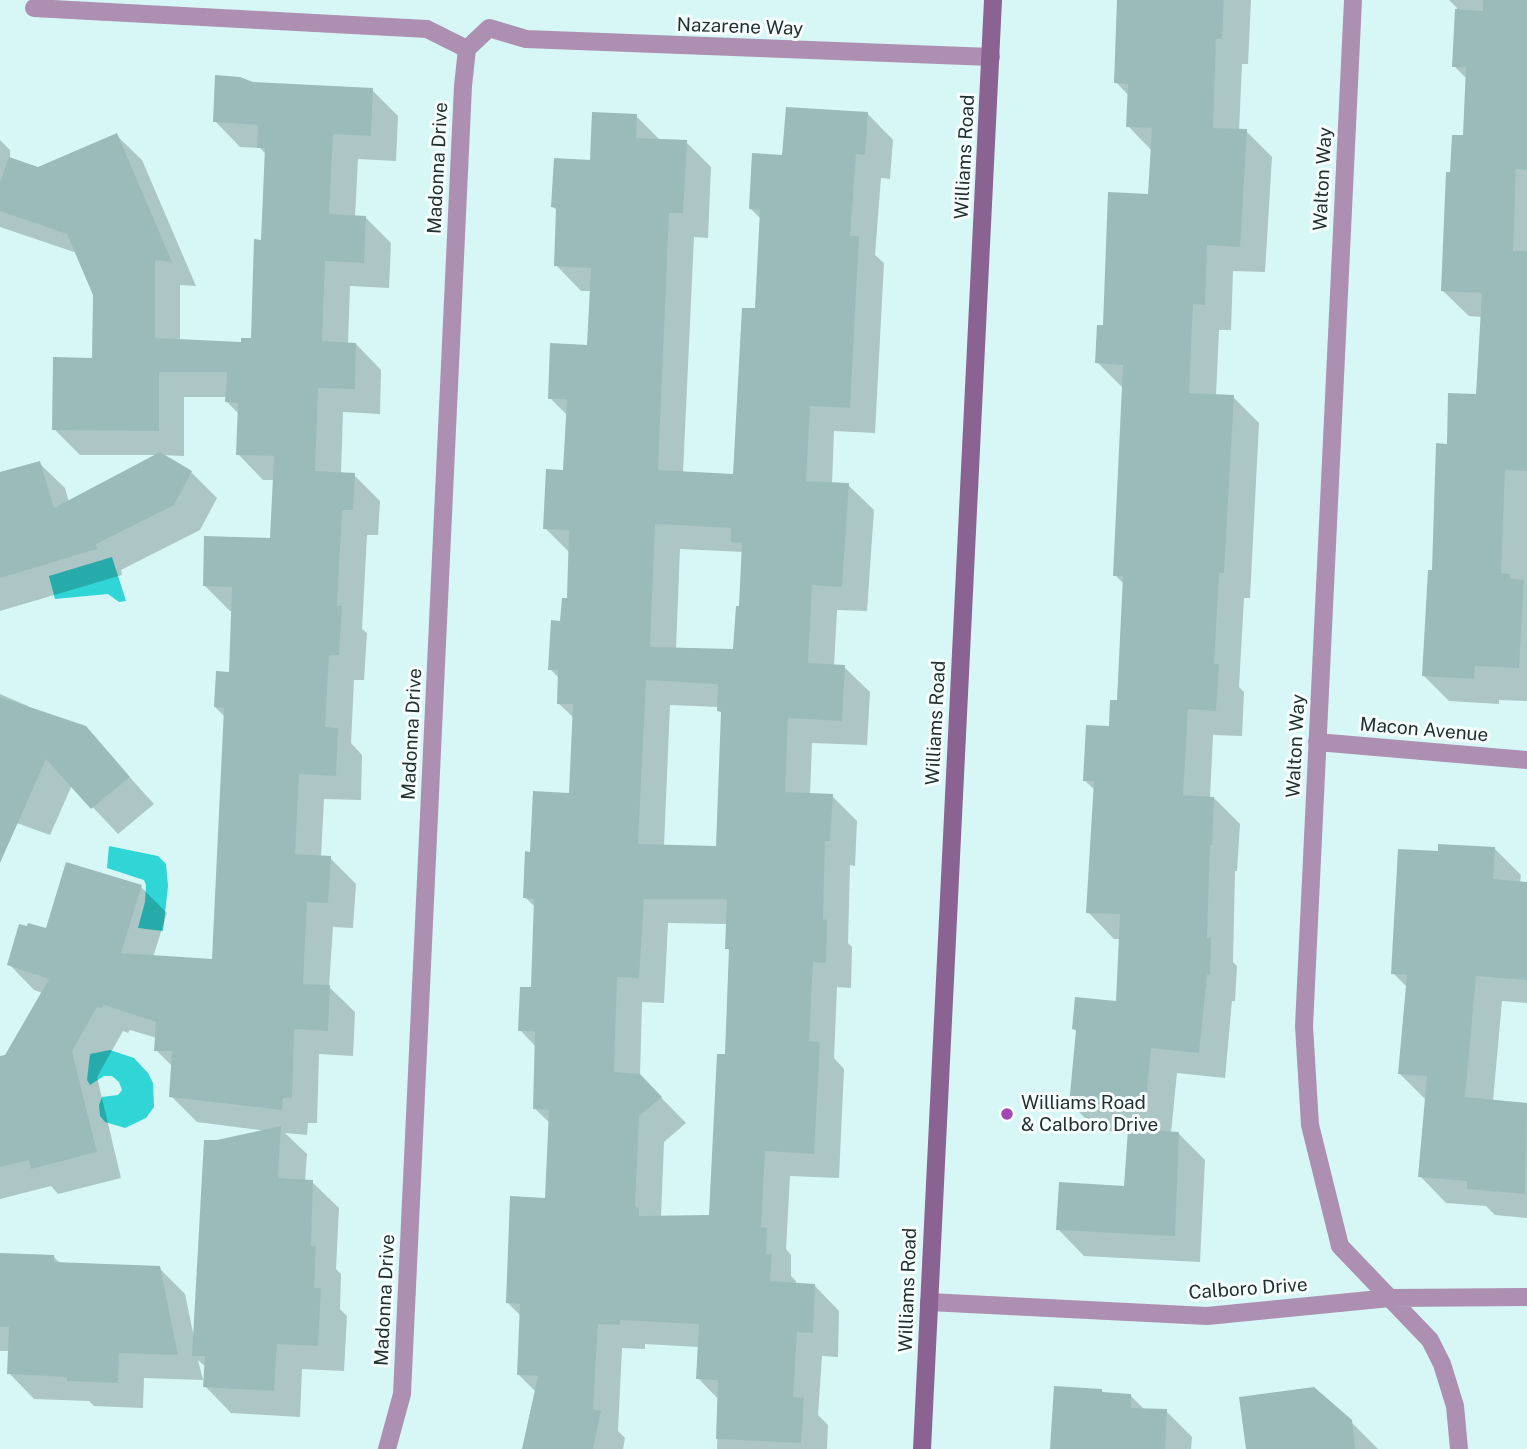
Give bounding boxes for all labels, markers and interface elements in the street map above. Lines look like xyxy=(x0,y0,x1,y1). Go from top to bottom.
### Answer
street label: Nazarene Way xyxy=(676,13,804,41)
street label: Williams Road xyxy=(950,94,980,220)
street label: Madonna Drive xyxy=(423,102,453,234)
street label: Walton Way xyxy=(1309,127,1337,231)
street label: Williams Road xyxy=(921,660,951,786)
street label: Madonna Drive xyxy=(397,668,427,800)
street label: Walton Way xyxy=(1282,694,1310,798)
street label: Macon Avenue xyxy=(1359,713,1489,747)
place label: Williams Road & Calboro Drive xyxy=(1021,1092,1158,1136)
marker: Williams Road & Calboro Drive xyxy=(999,1106,1015,1122)
street label: Williams Road xyxy=(894,1227,922,1353)
street label: Madonna Drive xyxy=(370,1234,400,1366)
street label: Calboro Drive xyxy=(1188,1273,1308,1305)

